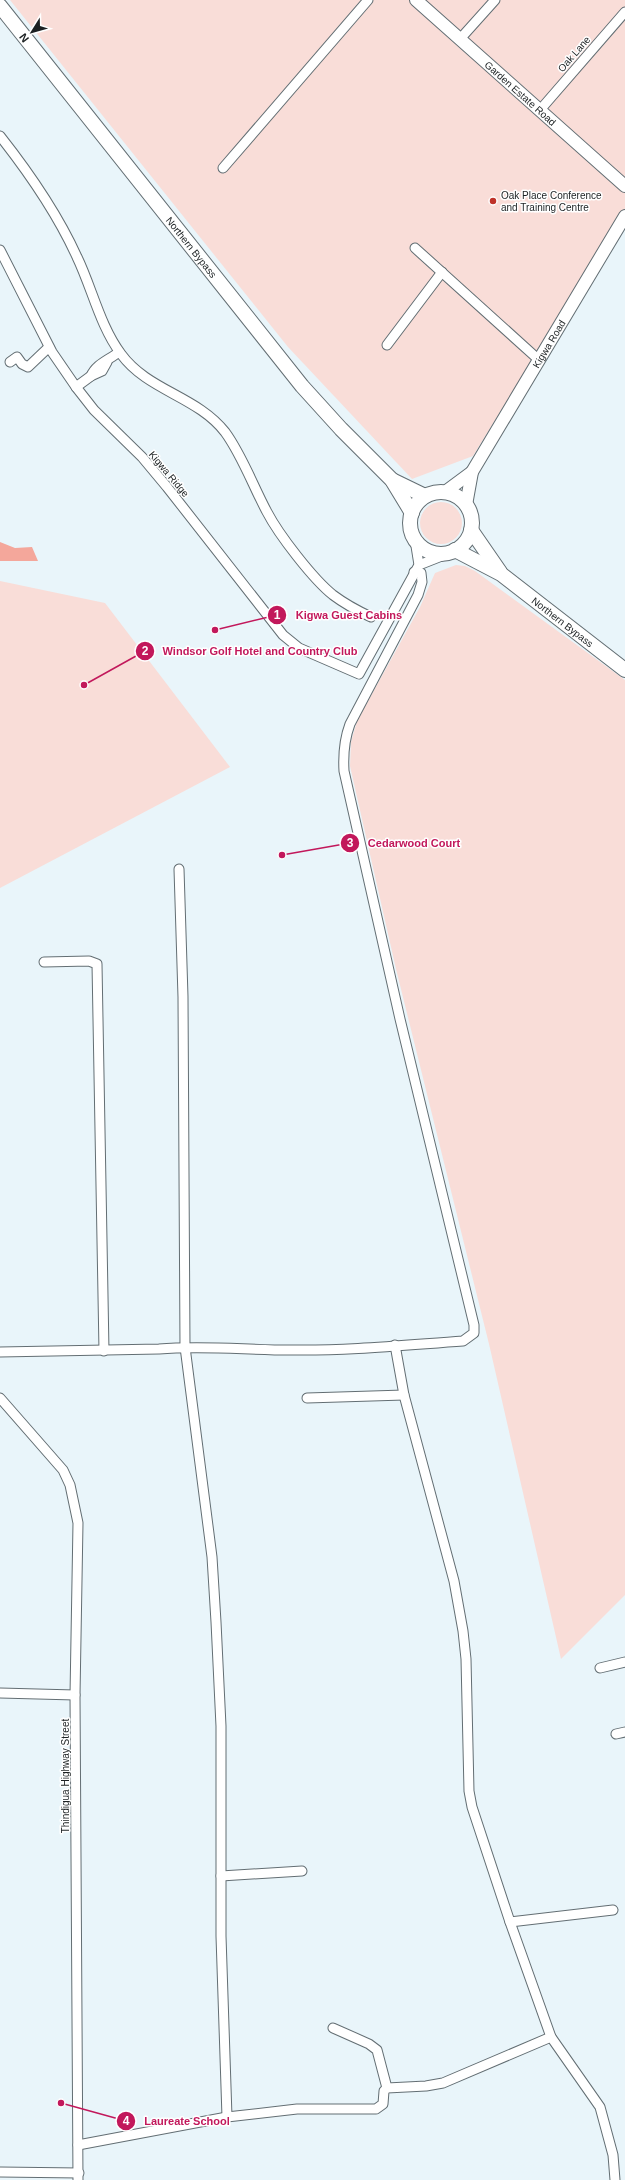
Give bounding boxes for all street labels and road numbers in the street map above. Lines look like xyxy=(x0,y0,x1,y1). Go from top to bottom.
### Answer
street label: Oak Lane xyxy=(556,34,593,74)
street label: Garden Estate Road xyxy=(483,59,558,128)
street label: Northern Bypass xyxy=(164,215,219,280)
street label: Kigwa Road xyxy=(530,318,567,370)
street label: Kigwa Ridge xyxy=(147,449,192,499)
street label: Northern Bypass xyxy=(530,595,596,649)
street label: Thindigua Highway Street xyxy=(60,1719,71,1833)

